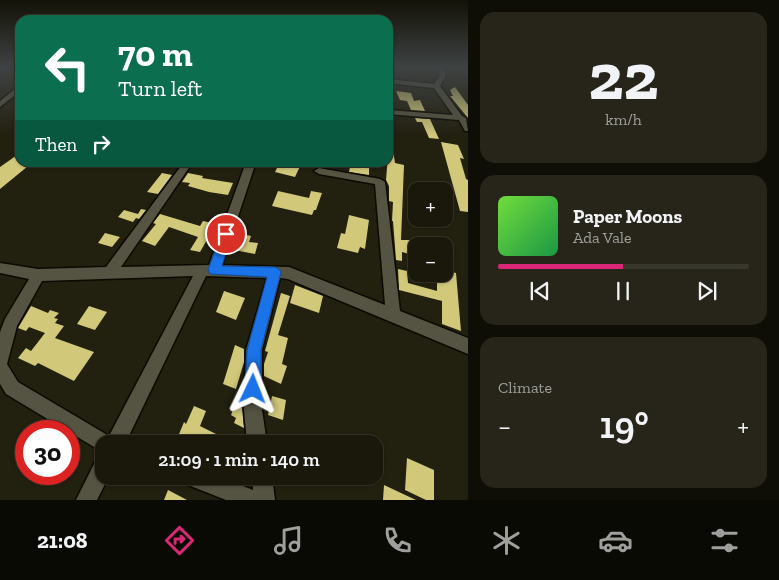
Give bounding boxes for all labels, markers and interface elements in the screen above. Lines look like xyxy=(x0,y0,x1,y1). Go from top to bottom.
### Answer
text: 70 m xyxy=(118,33,193,75)
icon: left xyxy=(35,35,100,100)
text: 22 xyxy=(589,38,658,116)
text: Turn left xyxy=(118,75,202,102)
text: km/h xyxy=(605,110,642,129)
icon: right xyxy=(87,130,115,158)
text: Then xyxy=(35,133,77,156)
map controls xyxy=(408,182,453,282)
button: + xyxy=(408,182,453,227)
text: Paper Moons xyxy=(573,205,682,228)
pin xyxy=(205,213,247,255)
icon: arrive xyxy=(212,220,240,248)
text: Ada Vale xyxy=(573,228,632,247)
button: − xyxy=(408,237,453,282)
icon: previous xyxy=(526,277,554,305)
icon: pause xyxy=(609,277,637,305)
icon: next xyxy=(693,277,721,305)
position arrow xyxy=(226,362,278,414)
text: Climate xyxy=(498,378,552,397)
text: 19° xyxy=(600,402,649,448)
text: − xyxy=(498,410,511,443)
text: + xyxy=(737,410,749,443)
speed limit sign: 30 xyxy=(15,420,80,485)
text: 21:09 · 1 min · 140 m xyxy=(158,448,320,471)
icon: directions xyxy=(162,523,197,558)
icon: music xyxy=(271,523,306,558)
icon: phone xyxy=(380,523,415,558)
icon: climate xyxy=(489,523,524,558)
icon: car xyxy=(598,523,633,558)
icon: filters xyxy=(707,523,742,558)
text: 21:08 xyxy=(37,527,88,554)

